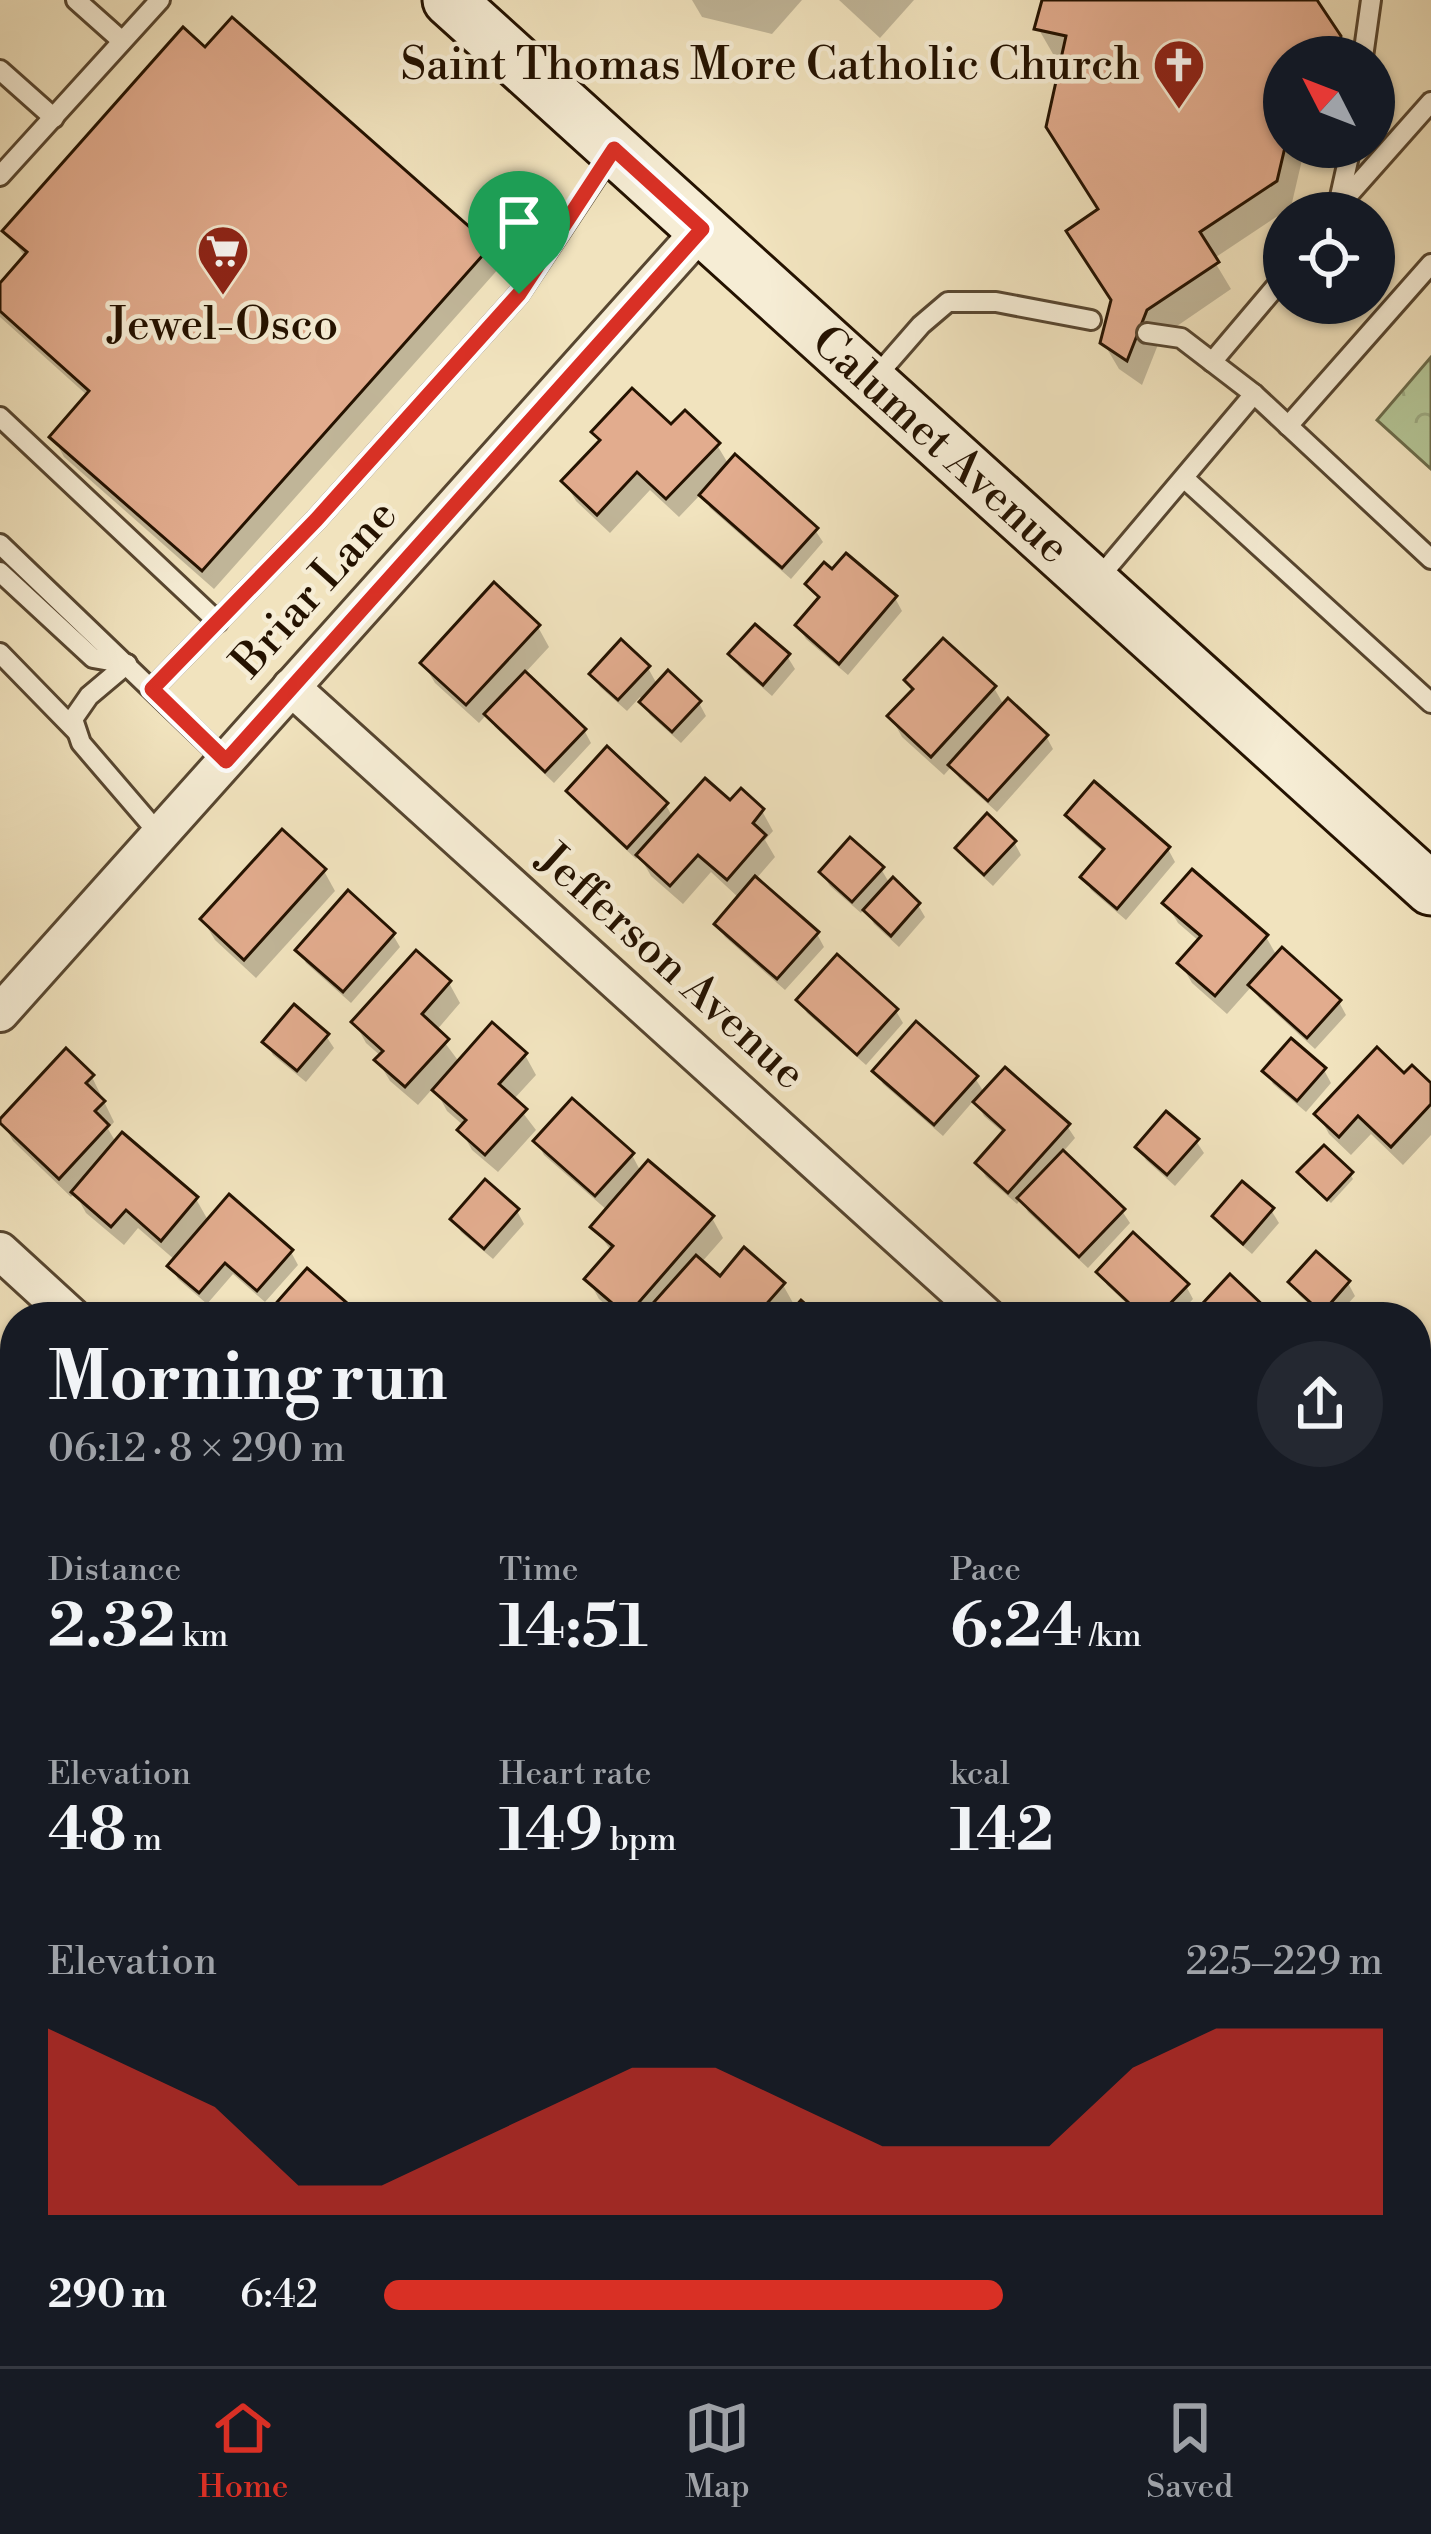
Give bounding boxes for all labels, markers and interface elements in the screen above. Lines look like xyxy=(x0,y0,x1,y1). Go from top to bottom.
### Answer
north arrow xyxy=(1263,36,1395,168)
map controls xyxy=(1263,36,1395,324)
place label: Saint Thomas More Catholic Church xyxy=(400,37,1140,94)
church icon: Saint Thomas More Catholic Church xyxy=(1151,37,1207,111)
pin xyxy=(468,171,570,294)
icon: arrive xyxy=(486,189,552,255)
button: locate xyxy=(1263,192,1395,324)
supermarket icon: Jewel-Osco xyxy=(195,223,251,297)
place label: Jewel-Osco xyxy=(106,297,338,354)
street label: Calumet Avenue xyxy=(800,314,1081,576)
street label: Briar Lane xyxy=(219,488,410,691)
street label: Jefferson Avenue xyxy=(523,830,817,1103)
text: Morning run xyxy=(48,1338,447,1421)
button: share xyxy=(1257,1341,1383,1467)
text: 06:12 · 8 × 290 m xyxy=(48,1425,345,1474)
text: Distance xyxy=(48,1550,181,1591)
text: Time xyxy=(499,1550,578,1591)
text: Pace xyxy=(950,1550,1021,1591)
text: 2.32 xyxy=(48,1591,176,1666)
text: 14:51 xyxy=(499,1591,648,1666)
text: 6:24 xyxy=(950,1591,1082,1666)
text: km xyxy=(176,1616,229,1657)
text: /km xyxy=(1082,1616,1142,1657)
text: Elevation xyxy=(48,1754,191,1795)
text: Heart rate xyxy=(499,1754,651,1795)
text: kcal xyxy=(950,1754,1010,1795)
text: 48 xyxy=(48,1795,126,1870)
text: 149 xyxy=(499,1795,603,1870)
text: 142 xyxy=(950,1795,1054,1870)
text: m xyxy=(126,1820,162,1861)
text: bpm xyxy=(603,1820,677,1861)
text: Elevation xyxy=(48,1938,217,1987)
text: 225–229 m xyxy=(1186,1938,1383,1987)
text: 290 m xyxy=(48,2271,167,2320)
text: 6:42 xyxy=(240,2271,318,2320)
tab: Home xyxy=(198,2395,289,2508)
tab: Map xyxy=(684,2395,750,2508)
tab: Saved xyxy=(1146,2395,1233,2508)

